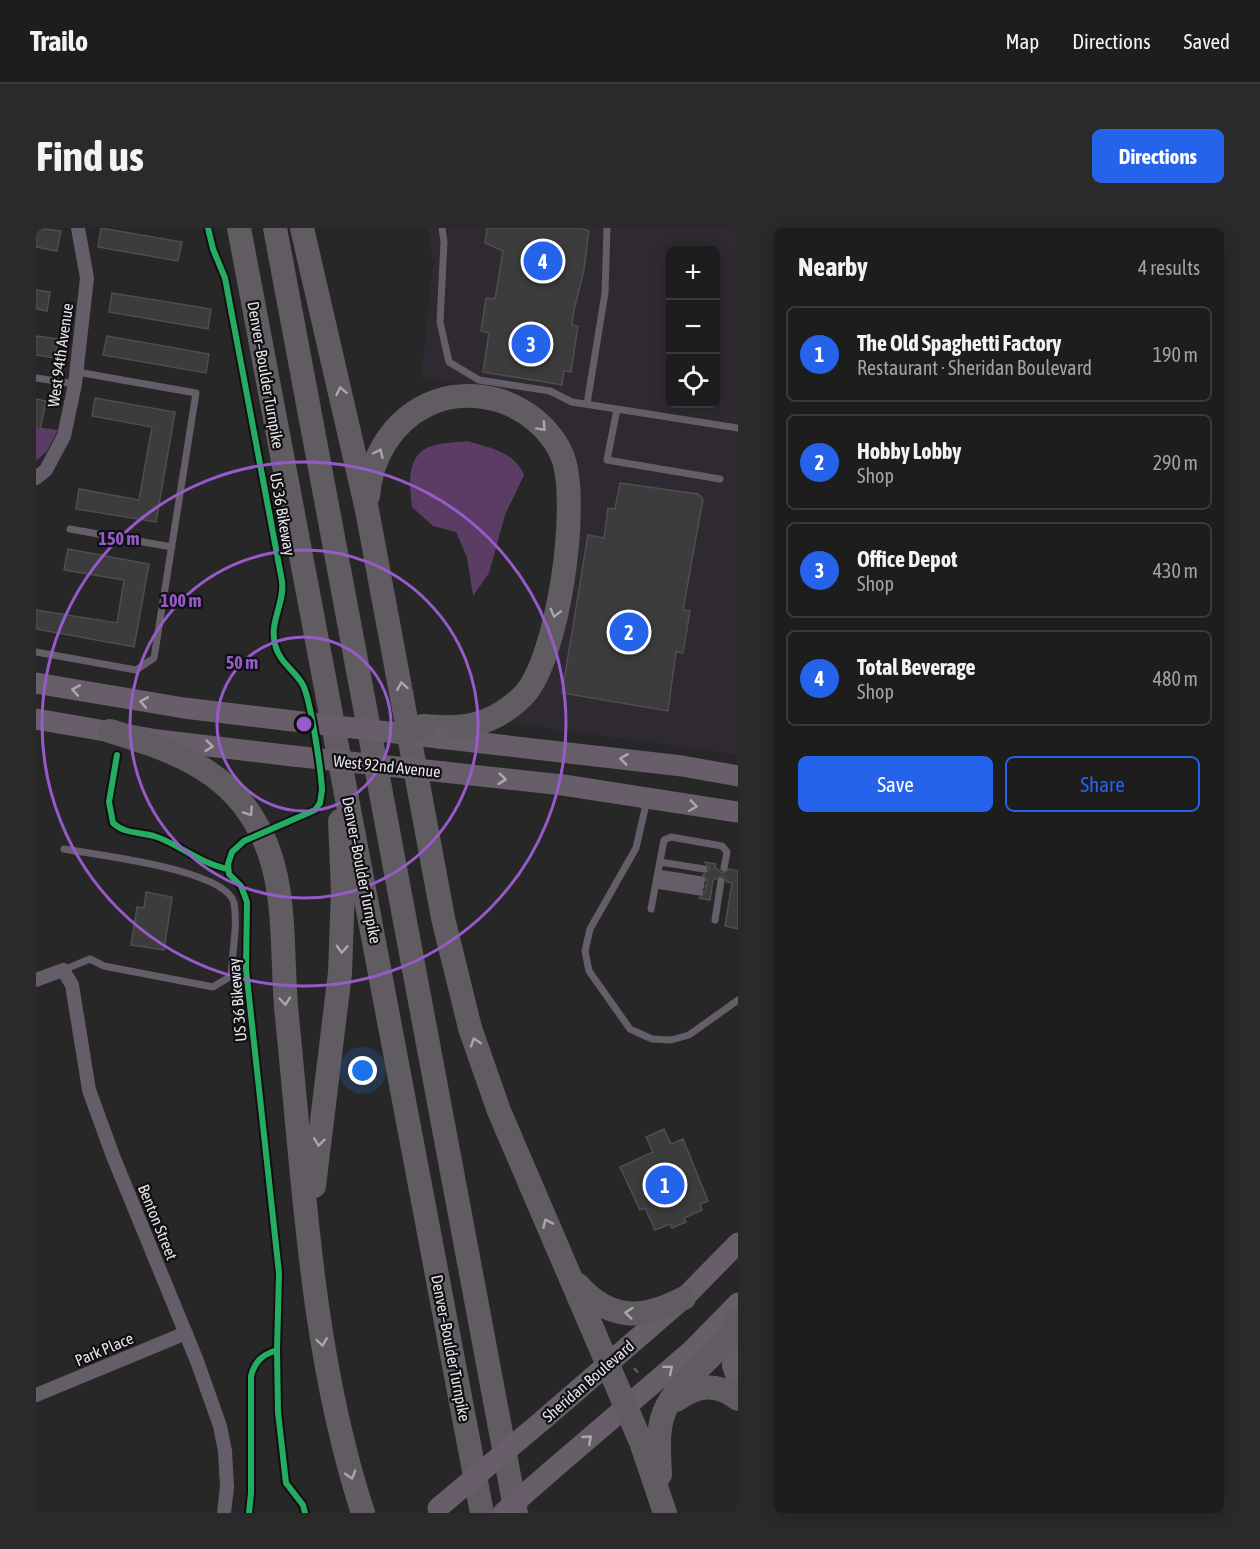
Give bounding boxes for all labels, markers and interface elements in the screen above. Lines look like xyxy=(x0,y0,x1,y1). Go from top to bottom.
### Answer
text: Trailo xyxy=(30,25,88,57)
text: Map xyxy=(1005,29,1039,53)
text: Directions xyxy=(1072,29,1151,53)
text: Saved xyxy=(1184,29,1230,53)
button: Directions xyxy=(1092,129,1224,183)
text: Find us xyxy=(36,132,144,180)
pin: 4 xyxy=(524,238,562,284)
map controls xyxy=(666,246,720,408)
button: + xyxy=(666,246,720,300)
text: Nearby xyxy=(798,252,868,282)
text: 4 results xyxy=(1138,256,1200,279)
street label: Denver–Boulder Turnpike xyxy=(243,300,288,450)
button: − xyxy=(666,300,720,354)
street label: West 94th Avenue xyxy=(44,302,76,408)
pin: 3 xyxy=(512,322,550,366)
text: The Old Spaghetti Factory xyxy=(857,330,1061,356)
text: 1 xyxy=(815,343,824,366)
text: 190 m xyxy=(1153,343,1198,366)
button: locate xyxy=(666,354,720,408)
text: Restaurant · Sheridan Boulevard xyxy=(857,356,1092,379)
one-way arrow xyxy=(335,387,348,397)
one-way arrow xyxy=(535,421,546,431)
text: Hobby Lobby xyxy=(857,438,961,464)
one-way arrow xyxy=(372,449,384,460)
text: 2 xyxy=(815,451,824,474)
text: 290 m xyxy=(1153,451,1198,474)
text: Shop xyxy=(857,464,894,487)
street label: US 36 Bikeway xyxy=(266,471,299,558)
text: 150 m xyxy=(99,528,139,549)
text: Office Depot xyxy=(857,546,957,572)
text: 3 xyxy=(815,559,824,582)
text: 430 m xyxy=(1153,559,1198,582)
text: Shop xyxy=(857,572,894,595)
text: 100 m xyxy=(161,590,201,611)
one-way arrow xyxy=(550,608,563,618)
pin: 2 xyxy=(610,610,648,654)
text: 50 m xyxy=(226,652,258,673)
text: Total Beverage xyxy=(857,654,975,680)
text: 4 xyxy=(815,667,824,690)
text: 480 m xyxy=(1153,667,1198,690)
text: Shop xyxy=(857,680,894,703)
one-way arrow xyxy=(396,682,409,692)
one-way arrow xyxy=(71,684,81,697)
one-way arrow xyxy=(139,696,149,709)
centre of rings xyxy=(294,714,314,734)
one-way arrow xyxy=(204,740,213,752)
street label: West 92nd Avenue xyxy=(333,751,441,781)
one-way arrow xyxy=(620,754,629,766)
button: Save xyxy=(798,756,993,812)
button: Share xyxy=(1005,756,1200,812)
one-way arrow xyxy=(498,772,507,785)
street label: Denver–Boulder Turnpike xyxy=(338,795,385,945)
one-way arrow xyxy=(688,799,697,811)
one-way arrow xyxy=(242,805,253,816)
one-way arrow xyxy=(336,944,349,953)
street label: US 36 Bikeway xyxy=(224,957,251,1043)
one-way arrow xyxy=(278,996,291,1005)
one-way arrow xyxy=(469,1037,482,1048)
your location xyxy=(348,1056,377,1085)
one-way arrow xyxy=(313,1138,325,1147)
pin: 1 xyxy=(646,1162,684,1208)
street label: Benton Street xyxy=(135,1182,181,1263)
one-way arrow xyxy=(542,1218,554,1229)
street label: Denver–Boulder Turnpike xyxy=(427,1273,474,1423)
one-way arrow xyxy=(625,1307,634,1320)
street label: Park Place xyxy=(72,1329,136,1369)
street label: Sheridan Boulevard xyxy=(539,1336,637,1426)
one-way arrow xyxy=(316,1338,328,1347)
one-way arrow xyxy=(662,1366,673,1377)
one-way arrow xyxy=(581,1435,592,1446)
one-way arrow xyxy=(344,1469,356,1480)

